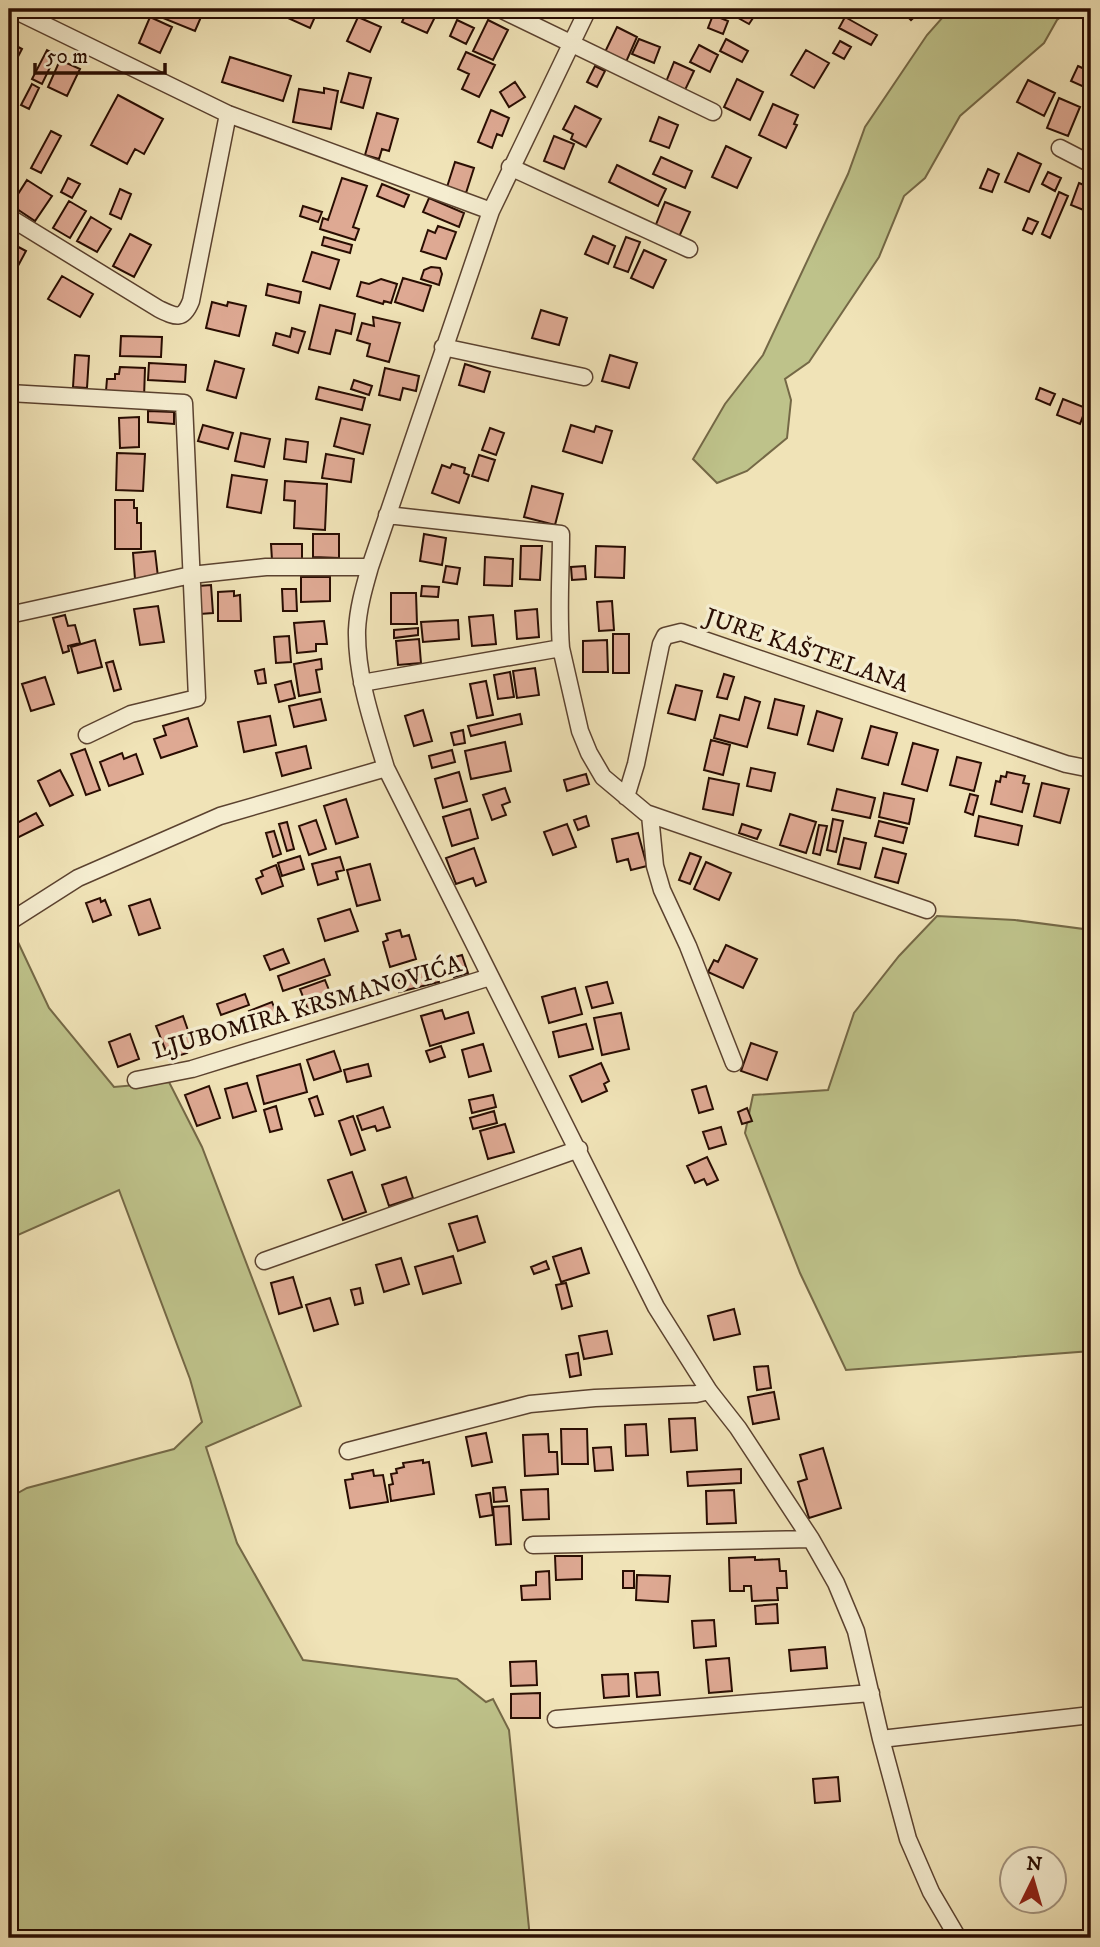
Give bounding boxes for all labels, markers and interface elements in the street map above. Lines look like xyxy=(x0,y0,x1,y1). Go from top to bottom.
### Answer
scale bar xyxy=(35,32,164,76)
text: 50 m xyxy=(46,44,88,70)
street label: JURE KAŠTELANA xyxy=(699,600,914,700)
street label: LJUBOMIRA KRSMANOVIĆA xyxy=(149,948,466,1066)
north arrow xyxy=(998,1846,1068,1916)
text: N xyxy=(1026,1852,1044,1877)

